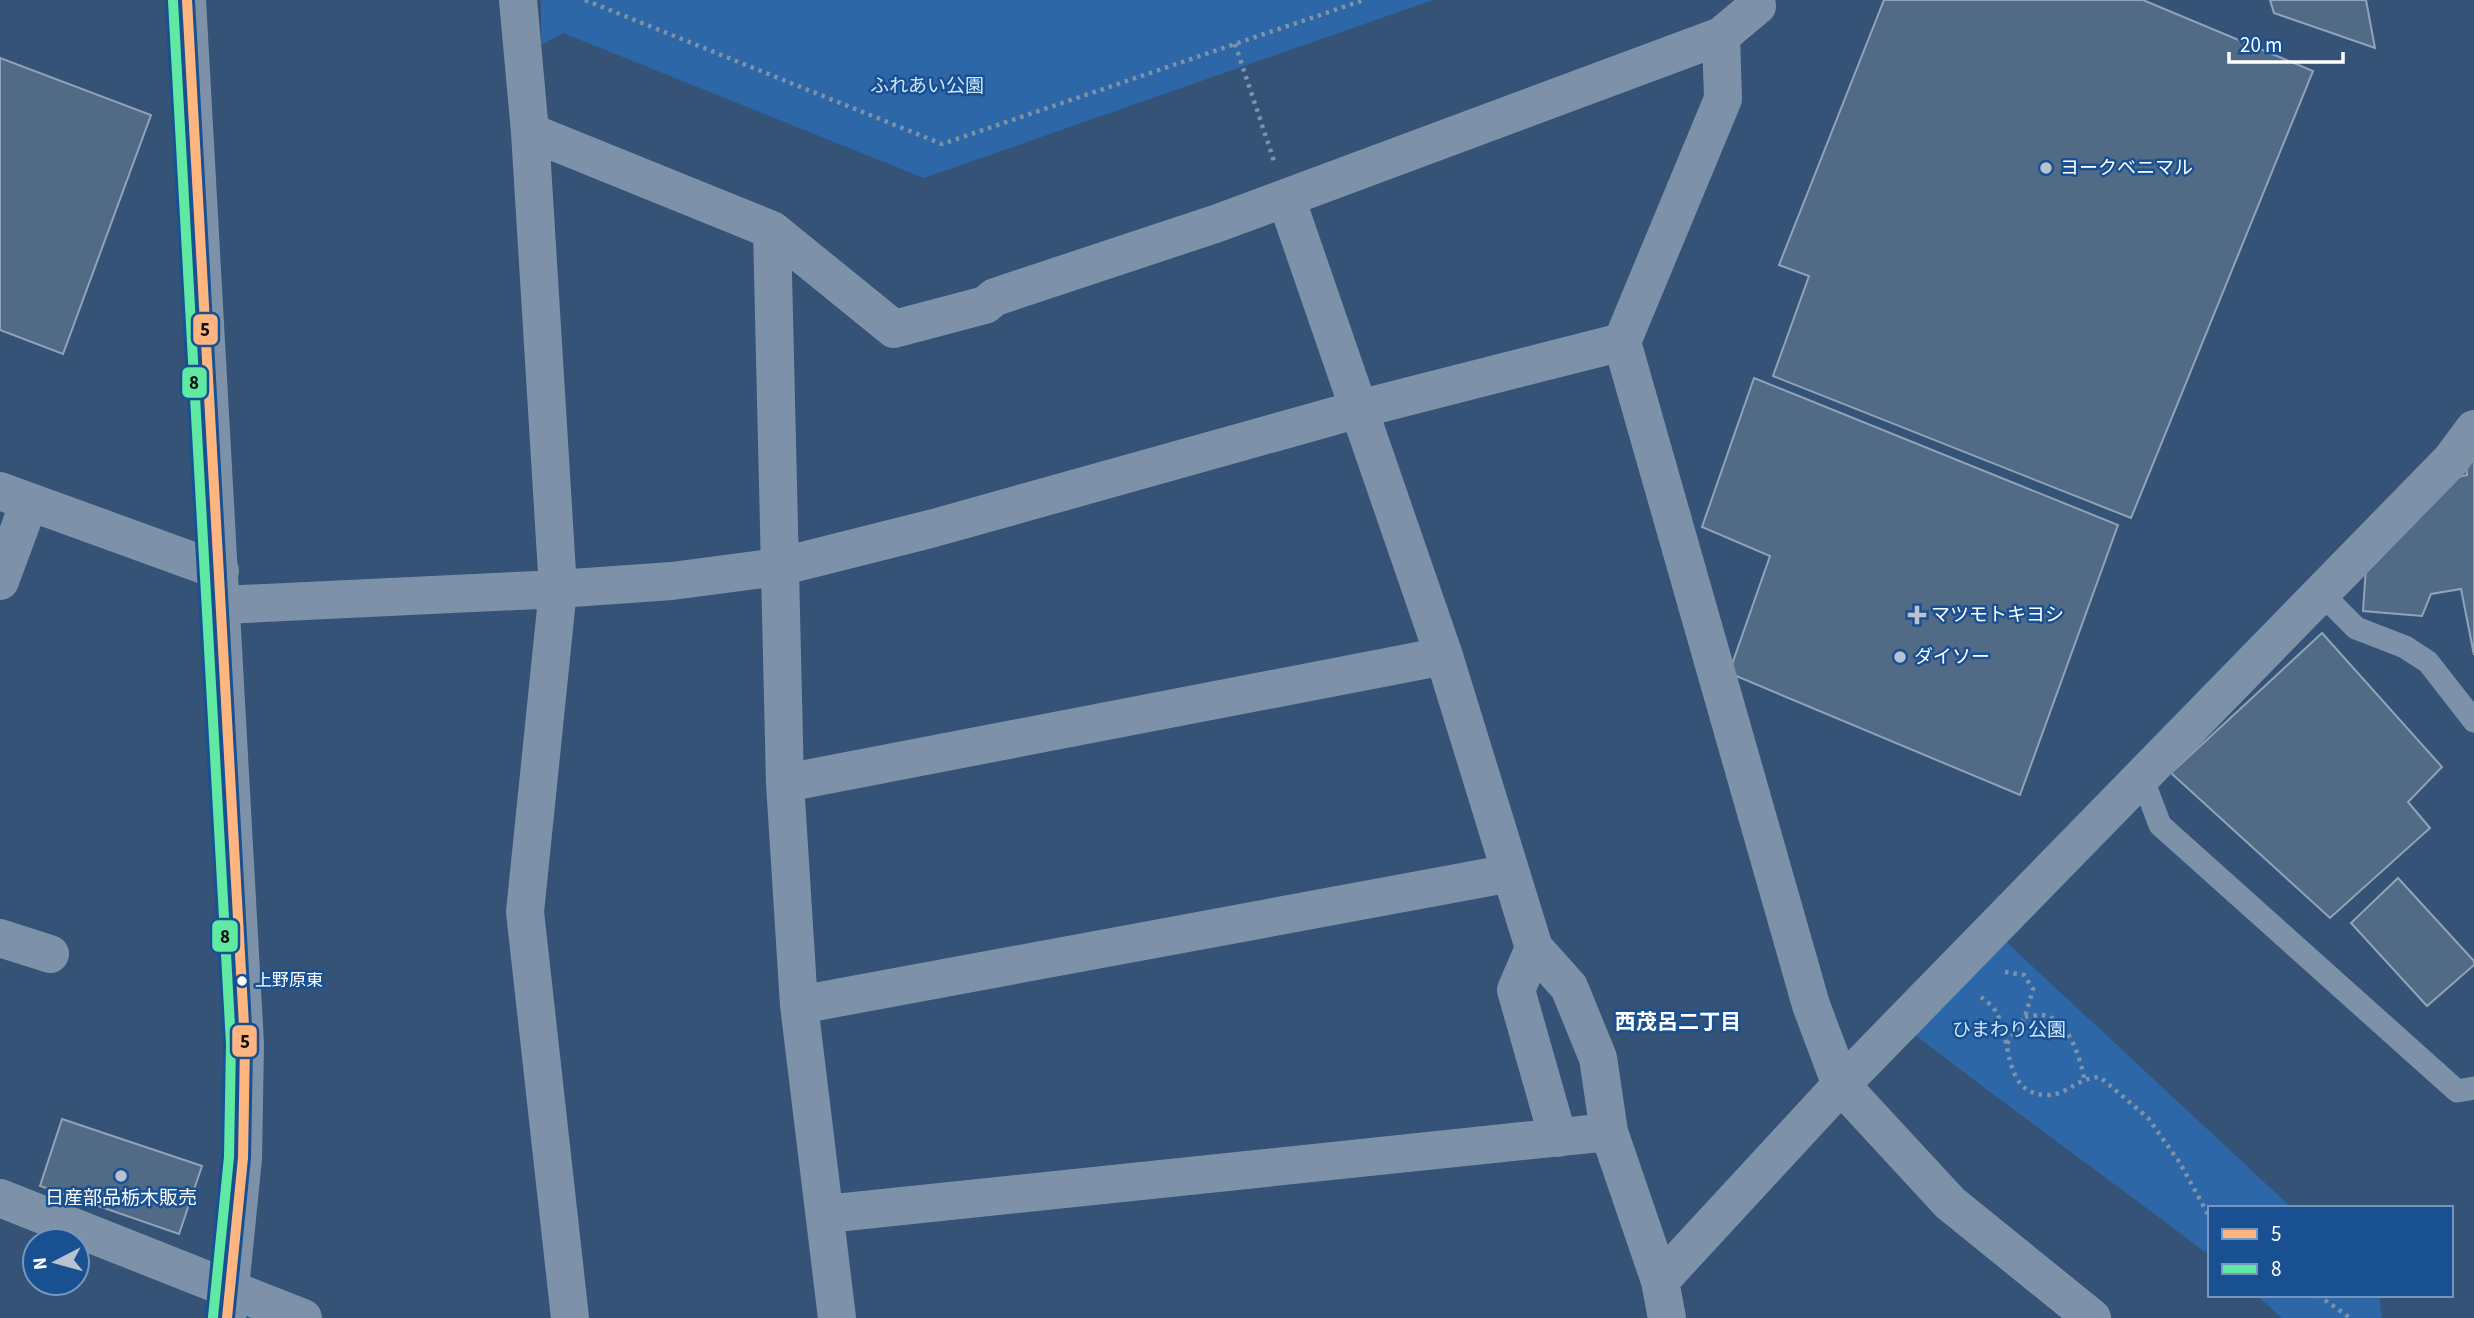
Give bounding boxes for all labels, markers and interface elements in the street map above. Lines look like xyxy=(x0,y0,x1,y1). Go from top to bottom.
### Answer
scale bar xyxy=(2229,21,2343,65)
text: 20 m xyxy=(2240,30,2282,60)
park label: ふれあい公園 xyxy=(870,73,984,100)
place label: ヨークベニマル xyxy=(2060,155,2193,182)
marker: ヨークベニマル xyxy=(2038,160,2054,176)
line badge: 5 xyxy=(192,313,219,346)
text: 5 xyxy=(200,317,210,344)
line badge: 8 xyxy=(181,366,208,399)
text: 8 xyxy=(189,370,199,397)
place label: マツモトキヨシ xyxy=(1931,602,2064,629)
marker: マツモトキヨシ xyxy=(1909,607,1925,623)
place label: ダイソー xyxy=(1914,644,1990,671)
marker: ダイソー xyxy=(1892,649,1908,665)
line badge: 8 xyxy=(211,919,239,953)
text: 8 xyxy=(220,924,230,951)
place label: 上野原東 xyxy=(255,969,323,993)
marker: 上野原東 xyxy=(235,974,249,988)
district label: 西茂呂二丁目 xyxy=(1615,1007,1741,1037)
park label: ひまわり公園 xyxy=(1952,1017,2066,1044)
line badge: 5 xyxy=(231,1024,258,1058)
text: 5 xyxy=(240,1029,250,1056)
marker: 日産部品栃木販売 xyxy=(113,1168,129,1184)
place label: 日産部品栃木販売 xyxy=(45,1185,197,1212)
legend xyxy=(2208,1206,2453,1297)
text: 5 xyxy=(2271,1219,2281,1249)
north arrow xyxy=(21,1227,91,1297)
text: 8 xyxy=(2271,1254,2281,1284)
text: N xyxy=(26,1256,55,1271)

